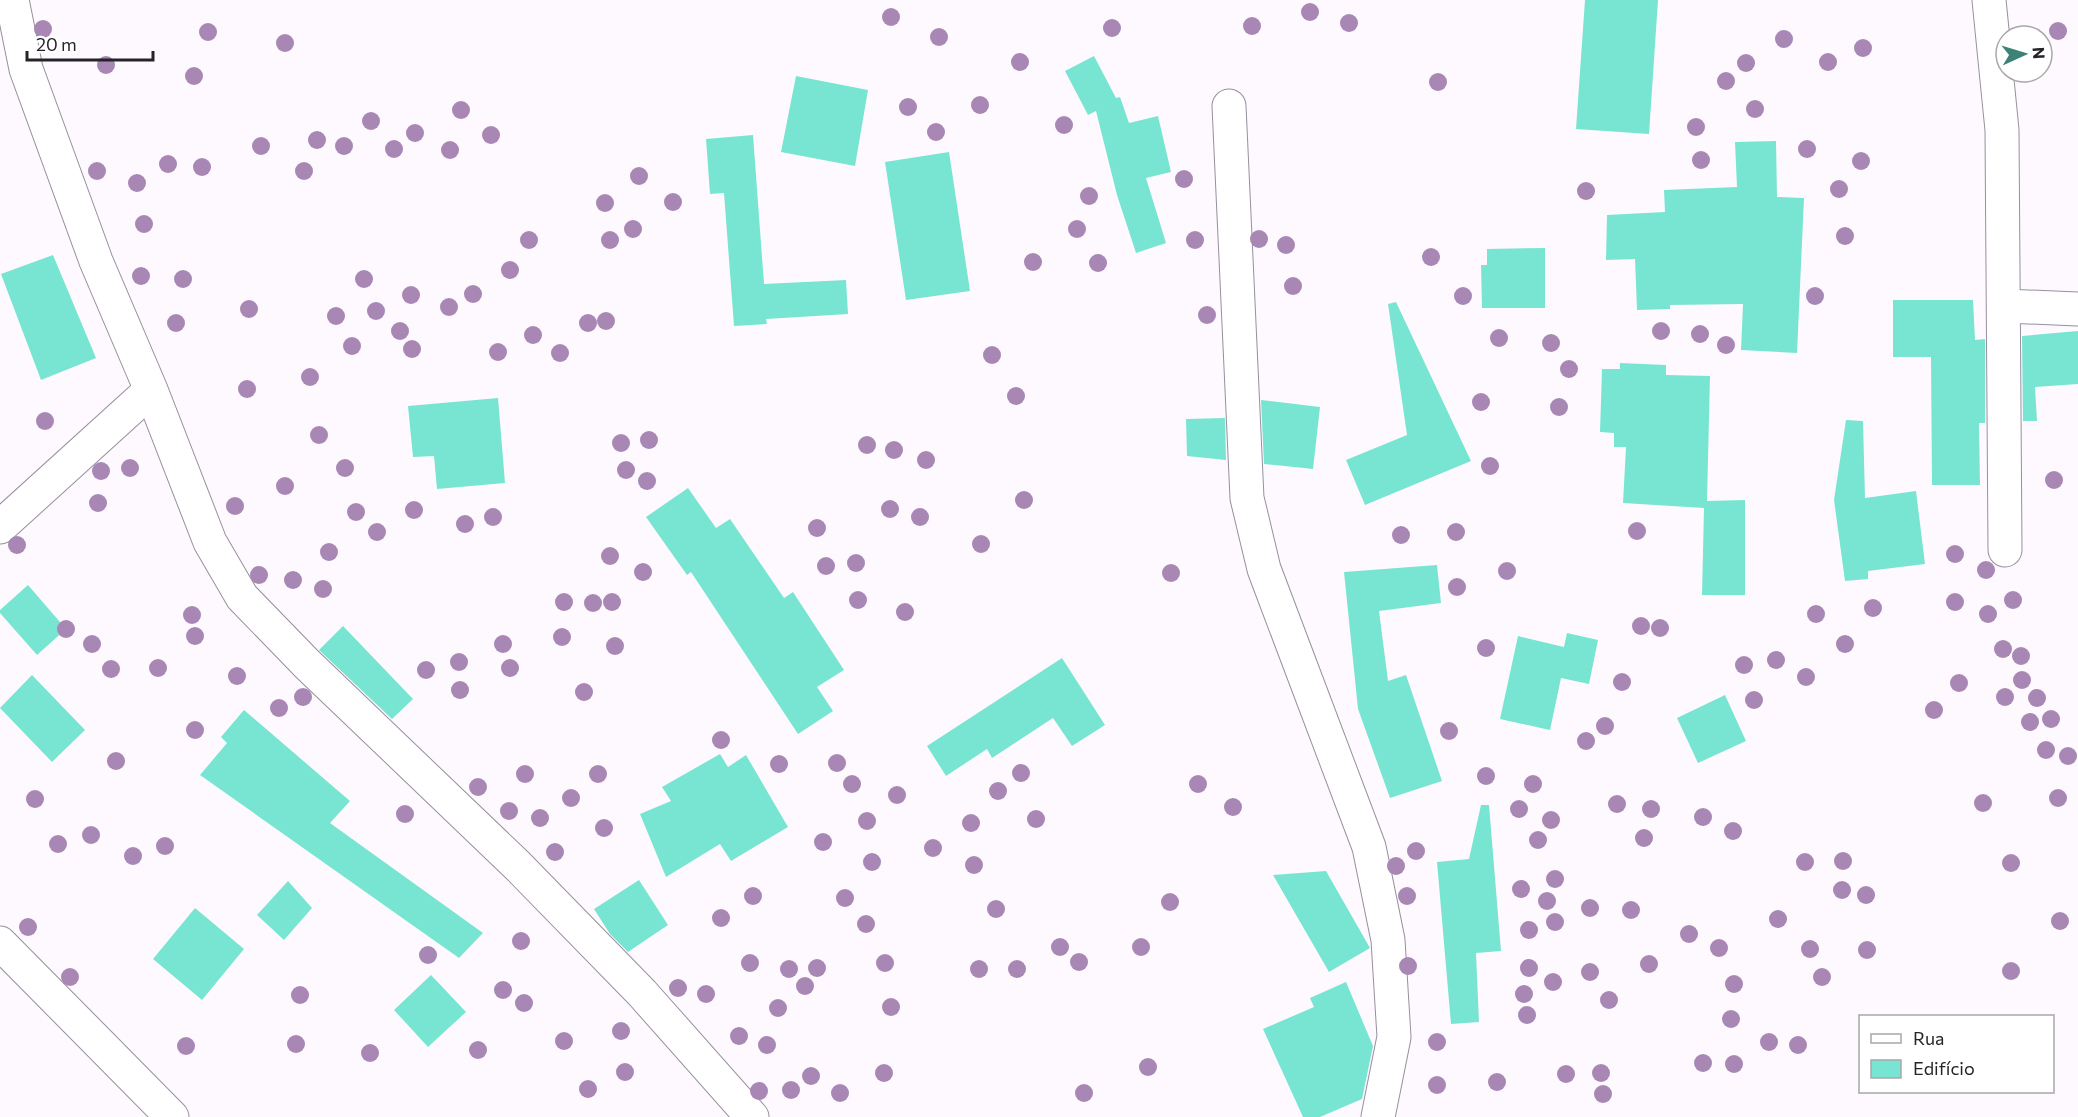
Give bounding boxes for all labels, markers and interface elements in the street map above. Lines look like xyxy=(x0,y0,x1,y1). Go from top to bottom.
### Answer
scale bar xyxy=(27,24,153,62)
north arrow xyxy=(1994,24,2054,84)
text: 20 m xyxy=(36,33,77,55)
text: N xyxy=(2030,46,2049,60)
legend xyxy=(1859,1015,2054,1093)
text: Rua xyxy=(1913,1027,1944,1049)
text: Edifício xyxy=(1913,1057,1975,1079)

